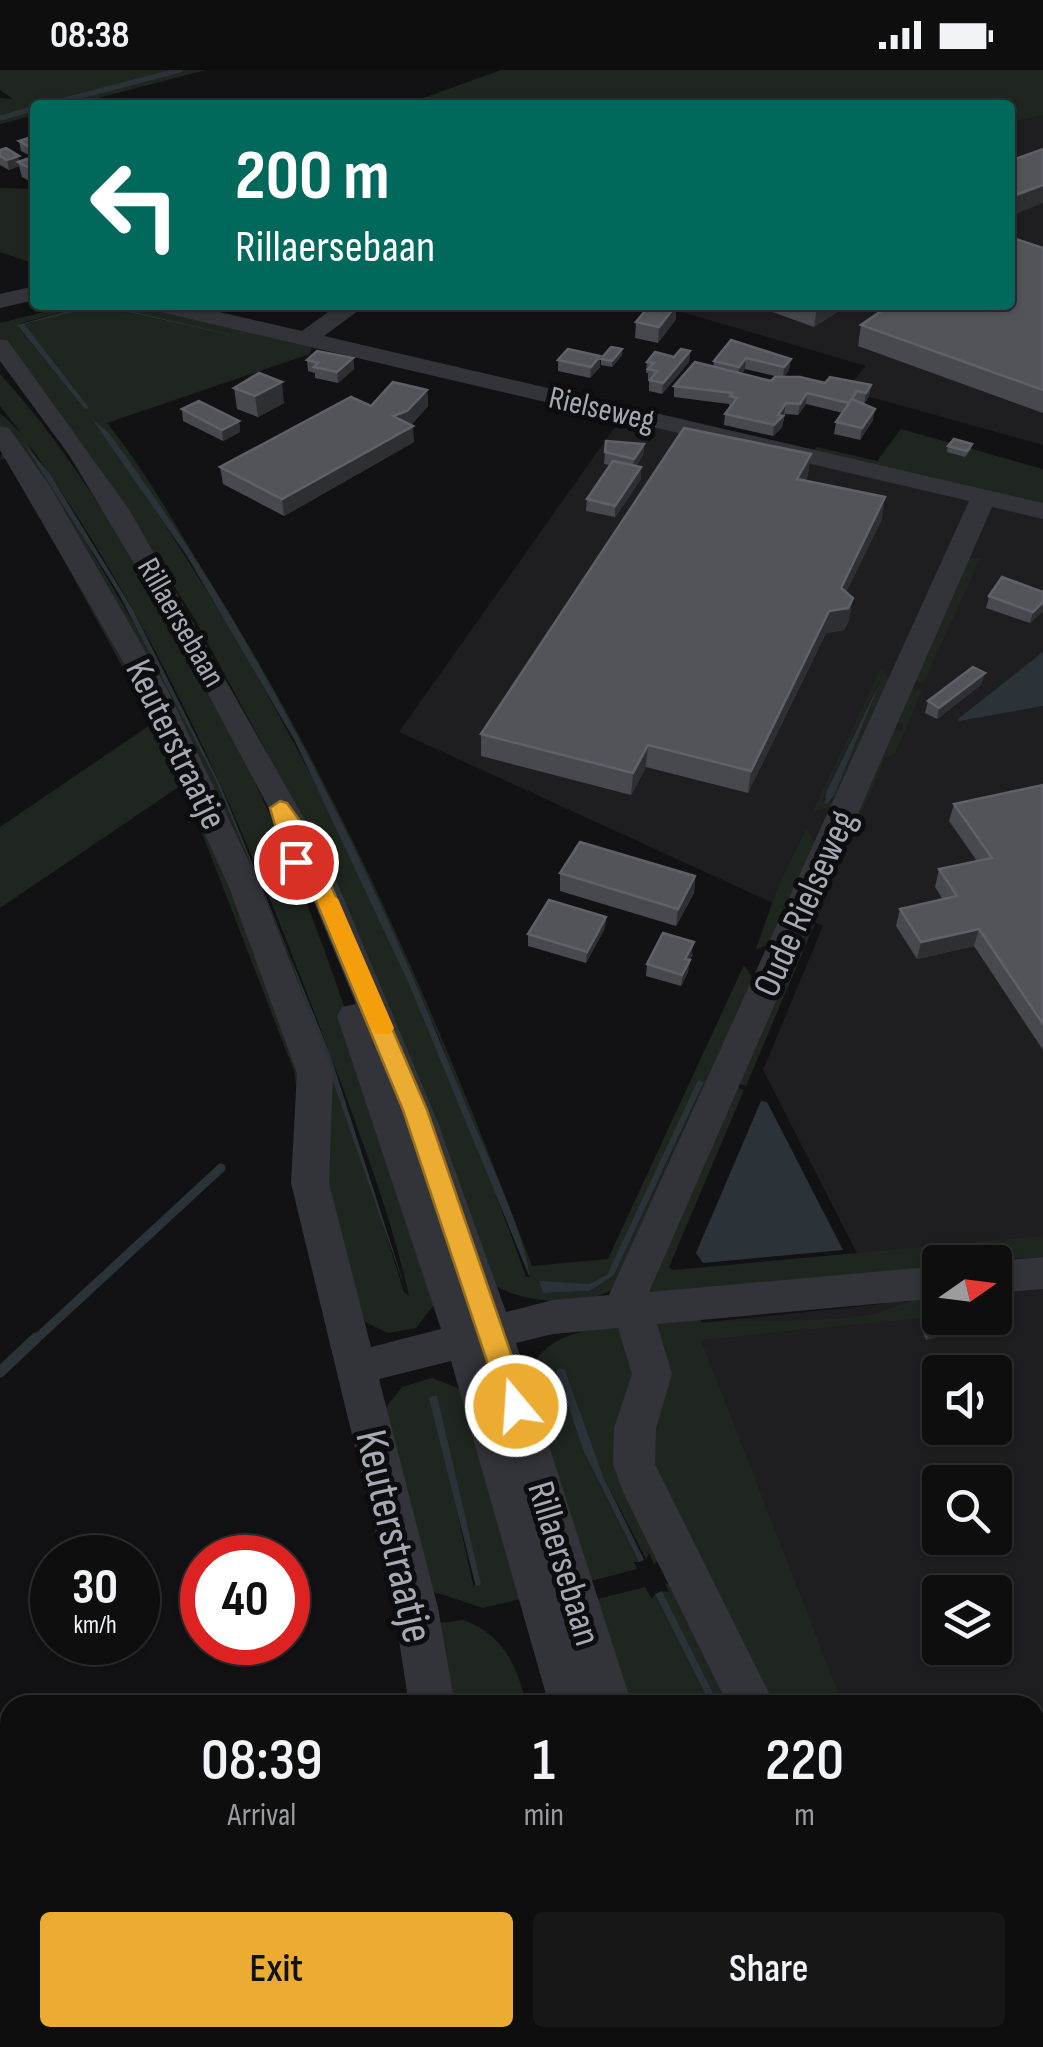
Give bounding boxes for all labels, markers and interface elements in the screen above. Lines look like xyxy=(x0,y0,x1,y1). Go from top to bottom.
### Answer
text: 08:38 xyxy=(50,13,129,58)
text: 200 m xyxy=(235,135,390,219)
icon: left xyxy=(70,140,200,270)
text: Rillaersebaan xyxy=(235,220,435,275)
street label: Rielseweg xyxy=(545,378,658,441)
street label: Rillaersebaan xyxy=(128,551,233,694)
street label: Keuterstraatje xyxy=(115,653,236,837)
street label: Oude Rielseweg xyxy=(744,803,866,1004)
pin xyxy=(254,820,339,905)
icon: arrive xyxy=(269,835,324,890)
north arrow xyxy=(922,1245,1012,1335)
map controls xyxy=(922,1245,1012,1665)
position arrow xyxy=(464,1354,568,1458)
button: sound xyxy=(922,1355,1012,1445)
street label: Keuterstraatje xyxy=(342,1425,445,1648)
button: search xyxy=(922,1465,1012,1555)
street label: Rillaersebaan xyxy=(517,1476,610,1651)
speed limit sign: 40 xyxy=(180,1535,310,1665)
text: 30 xyxy=(72,1558,118,1618)
button: layers xyxy=(922,1575,1012,1665)
text: km/h xyxy=(73,1610,117,1641)
text: 08:39 xyxy=(201,1725,323,1797)
text: 1 xyxy=(533,1725,555,1797)
text: 220 xyxy=(765,1725,844,1797)
text: Arrival xyxy=(227,1796,296,1835)
text: min xyxy=(524,1796,564,1835)
text: m xyxy=(794,1796,815,1835)
button: Exit xyxy=(40,1912,513,2027)
button: Share xyxy=(533,1912,1005,2027)

